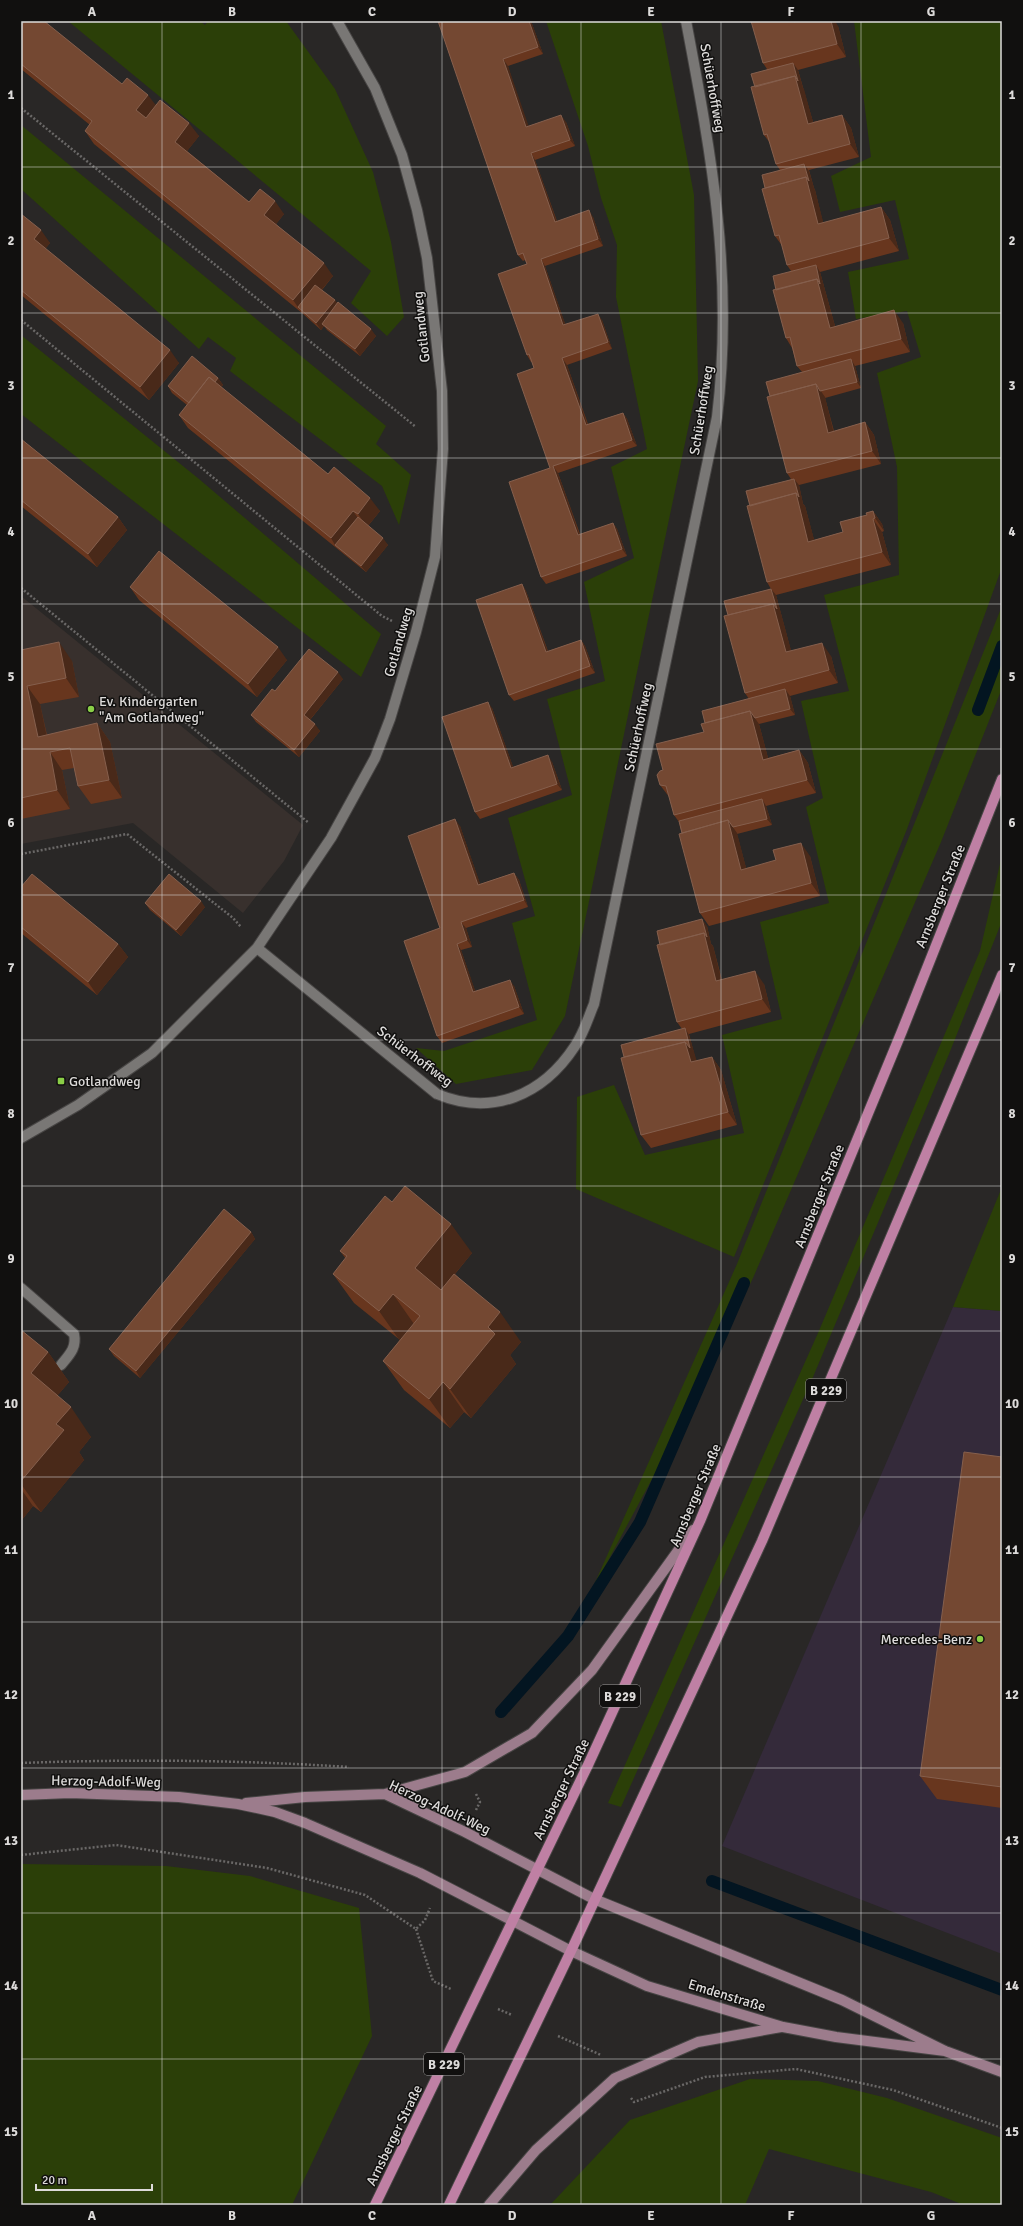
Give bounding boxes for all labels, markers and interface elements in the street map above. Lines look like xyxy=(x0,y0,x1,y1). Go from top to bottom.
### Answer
text: A xyxy=(88,4,97,20)
text: B xyxy=(228,4,236,20)
text: C xyxy=(368,4,376,20)
text: D xyxy=(508,4,517,20)
text: E xyxy=(647,4,655,20)
text: F xyxy=(788,4,795,20)
text: G xyxy=(927,4,935,20)
street label: Schüerhoffweg xyxy=(696,42,729,134)
text: 1 xyxy=(7,87,15,103)
text: 1 xyxy=(1008,87,1016,103)
text: 2 xyxy=(7,233,15,249)
text: 2 xyxy=(1008,233,1016,249)
street label: Gotlandweg xyxy=(409,290,434,363)
street label: Schüerhoffweg xyxy=(686,364,717,456)
text: 3 xyxy=(7,378,15,394)
text: 3 xyxy=(1008,378,1016,394)
text: 4 xyxy=(7,524,15,540)
text: 4 xyxy=(1008,524,1016,540)
street label: Gotlandweg xyxy=(380,605,417,679)
text: 5 xyxy=(7,669,15,685)
text: 5 xyxy=(1008,669,1016,685)
street label: Schüerhoffweg xyxy=(621,681,656,773)
place label: Ev. Kindergarten "Am Gotlandweg" xyxy=(99,693,204,726)
marker: Ev. Kindergarten "Am Gotlandweg" xyxy=(86,704,96,714)
text: 6 xyxy=(7,815,15,831)
text: 6 xyxy=(1008,815,1016,831)
street label: Arnsberger Straße xyxy=(912,842,969,950)
text: 7 xyxy=(7,960,15,976)
text: 7 xyxy=(1008,960,1016,976)
street label: Schüerhoffweg xyxy=(374,1022,456,1090)
place label: Gotlandweg xyxy=(69,1073,141,1090)
marker: Gotlandweg xyxy=(56,1076,66,1086)
text: 8 xyxy=(7,1106,15,1122)
text: 8 xyxy=(1008,1106,1016,1122)
street label: Arnsberger Straße xyxy=(791,1142,848,1250)
text: 9 xyxy=(7,1251,15,1267)
text: 9 xyxy=(1008,1251,1016,1267)
road number: B 229 xyxy=(806,1379,846,1401)
text: 10 xyxy=(4,1396,18,1412)
text: 10 xyxy=(1005,1396,1019,1412)
street label: Arnsberger Straße xyxy=(666,1441,725,1549)
text: 11 xyxy=(4,1542,18,1558)
text: 11 xyxy=(1005,1542,1019,1558)
place label: Mercedes-Benz xyxy=(880,1631,972,1648)
marker: Mercedes-Benz xyxy=(975,1634,985,1644)
road number: B 229 xyxy=(600,1685,640,1707)
text: 12 xyxy=(4,1687,18,1703)
text: 12 xyxy=(1005,1687,1019,1703)
street label: Arnsberger Straße xyxy=(530,1736,593,1842)
street label: Herzog-Adolf-Weg xyxy=(51,1772,161,1791)
street label: Herzog-Adolf-Weg xyxy=(386,1777,493,1838)
text: 13 xyxy=(4,1833,18,1849)
text: 13 xyxy=(1005,1833,1019,1849)
street label: Emdenstraße xyxy=(686,1976,768,2015)
text: 14 xyxy=(4,1978,18,1994)
text: 14 xyxy=(1005,1978,1019,1994)
road number: B 229 xyxy=(424,2053,464,2075)
street label: Arnsberger Straße xyxy=(363,2082,426,2188)
text: 15 xyxy=(4,2124,18,2140)
text: 15 xyxy=(1005,2124,1019,2140)
scale bar xyxy=(36,2166,152,2192)
text: 20 m xyxy=(42,2173,67,2188)
text: A xyxy=(88,2208,97,2224)
text: B xyxy=(228,2208,236,2224)
text: C xyxy=(368,2208,376,2224)
text: D xyxy=(508,2208,517,2224)
text: E xyxy=(647,2208,655,2224)
text: F xyxy=(788,2208,795,2224)
text: G xyxy=(927,2208,935,2224)

